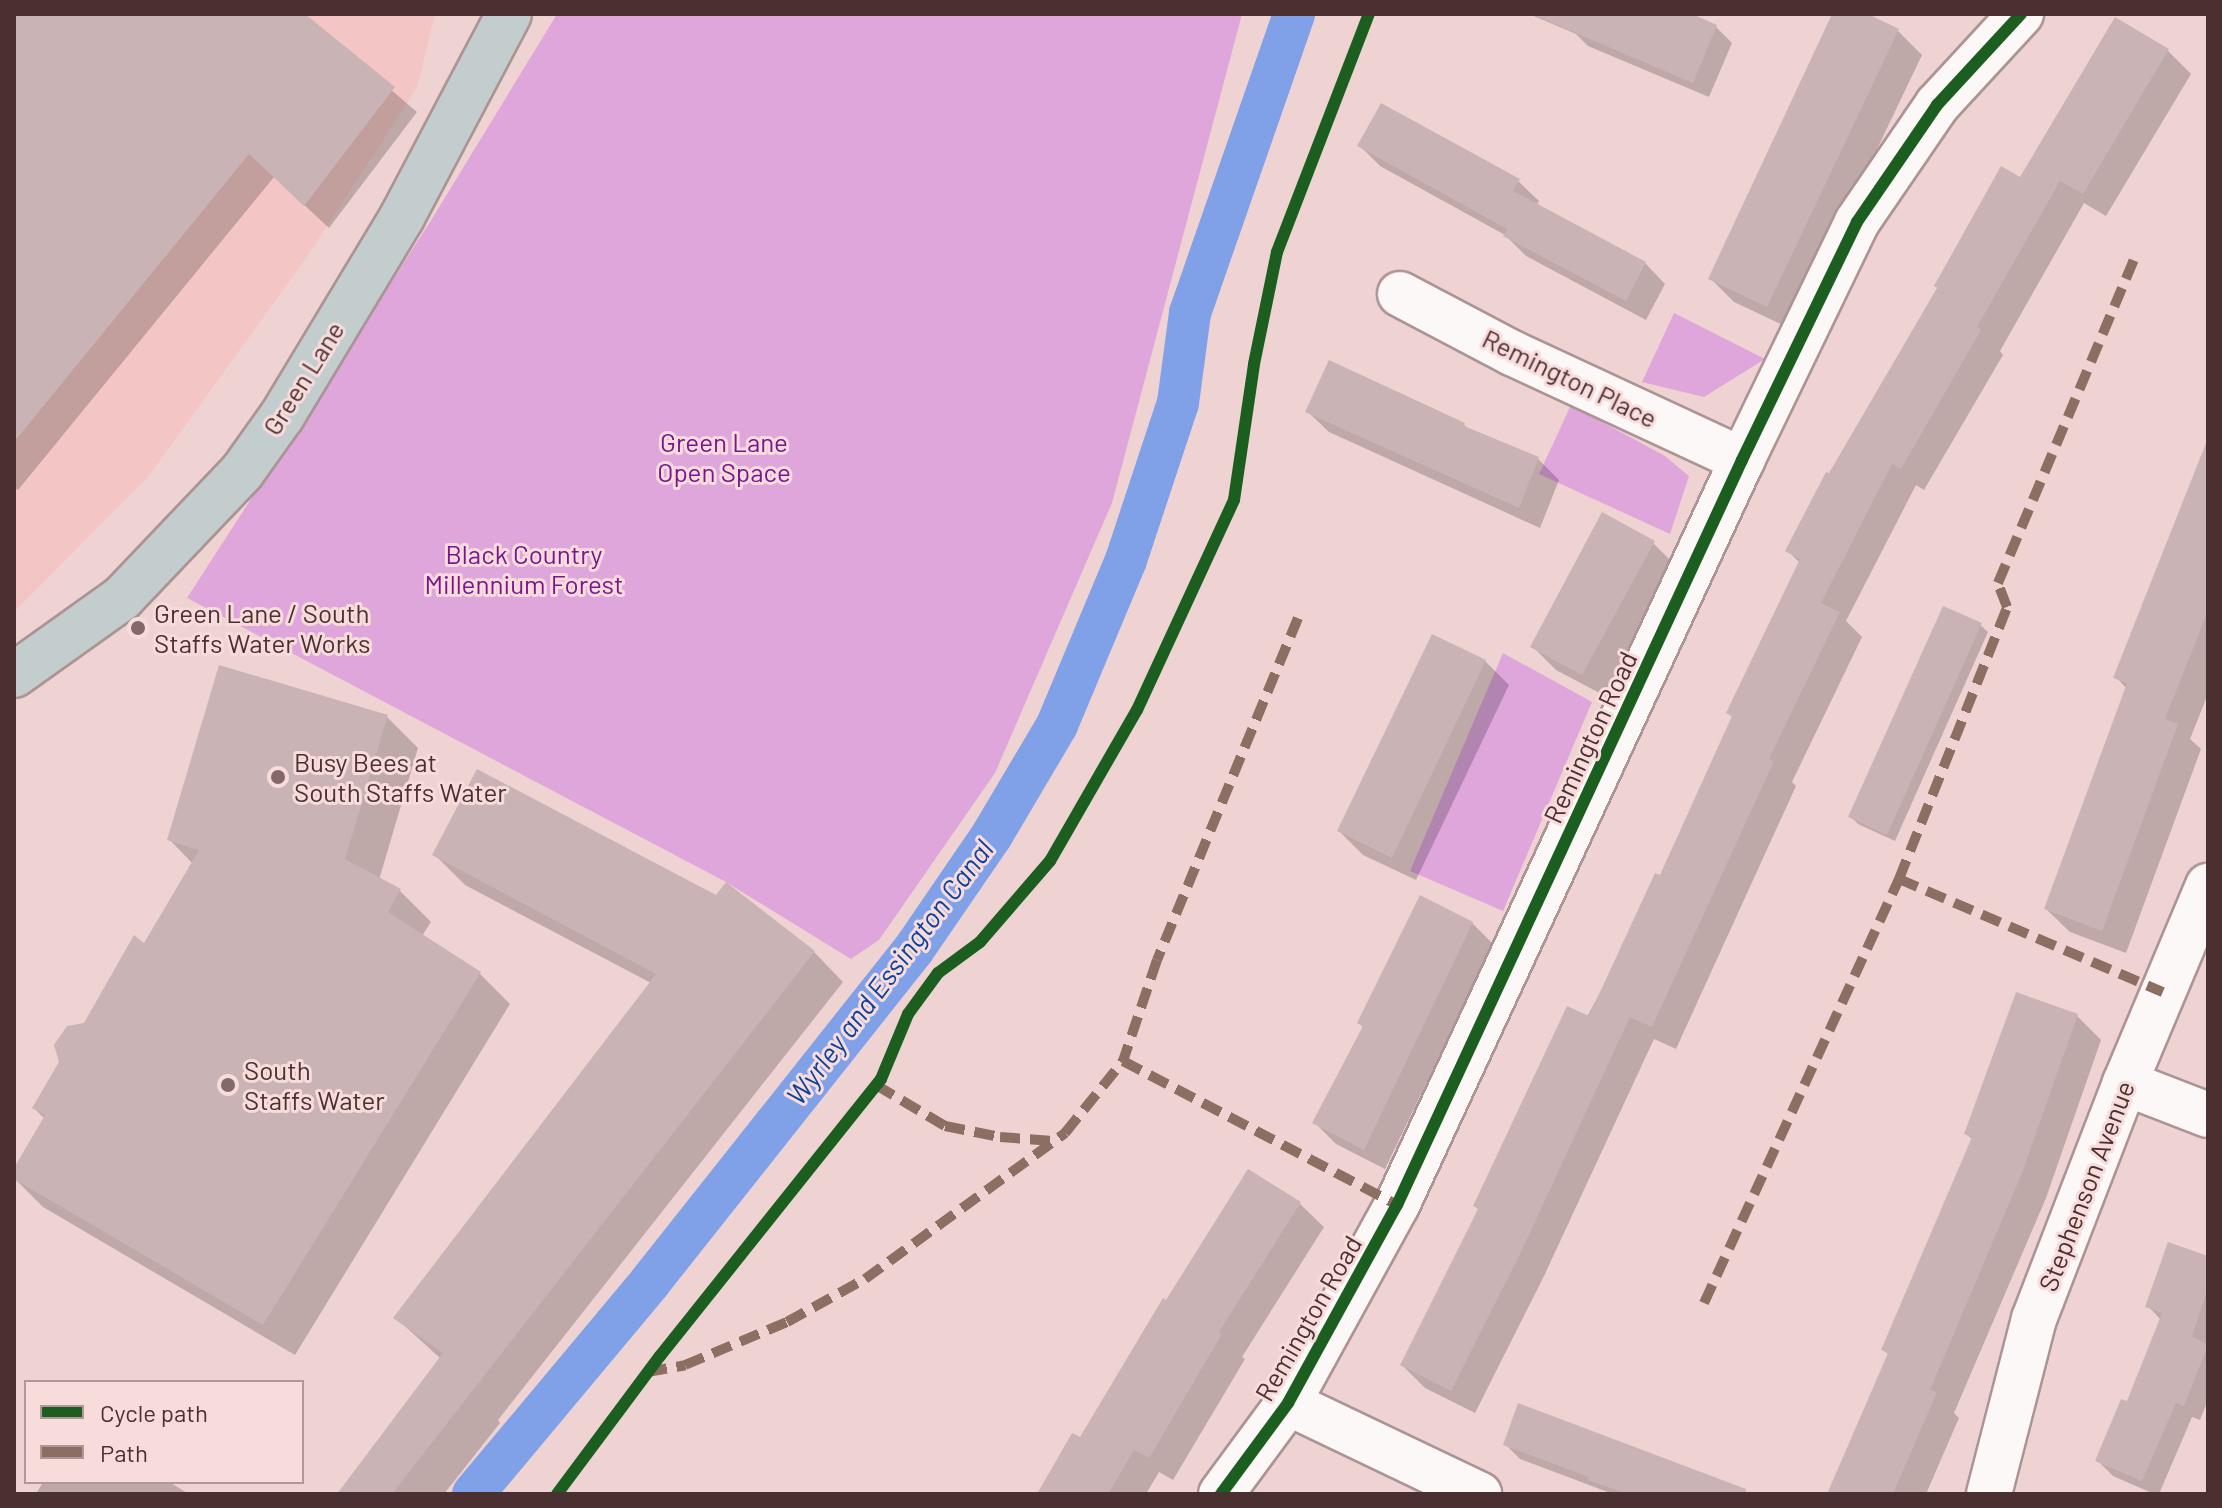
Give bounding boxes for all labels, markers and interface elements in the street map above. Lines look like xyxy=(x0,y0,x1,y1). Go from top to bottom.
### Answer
street label: Green Lane xyxy=(256,315,350,441)
street label: Remington Place xyxy=(1478,322,1662,434)
park label: Green Lane Open Space xyxy=(657,426,791,488)
park label: Black Country Millennium Forest xyxy=(424,538,624,600)
place label: Green Lane / South Staffs Water Works xyxy=(154,597,371,658)
marker: Green Lane / South Staffs Water Works xyxy=(129,619,147,637)
street label: Remington Road xyxy=(1537,646,1643,828)
place label: Busy Bees at South Staffs Water xyxy=(294,746,507,808)
marker: Busy Bees at South Staffs Water xyxy=(269,768,287,786)
water label: Wyrley and Essington Canal xyxy=(778,833,1000,1111)
place label: South Staffs Water xyxy=(244,1054,385,1116)
marker: South Staffs Water xyxy=(219,1076,237,1094)
street label: Stephenson Avenue xyxy=(2032,1076,2140,1296)
street label: Remington Road xyxy=(1248,1230,1368,1406)
legend xyxy=(24,1380,304,1484)
text: Cycle path xyxy=(100,1398,208,1427)
text: Path xyxy=(100,1438,148,1467)

